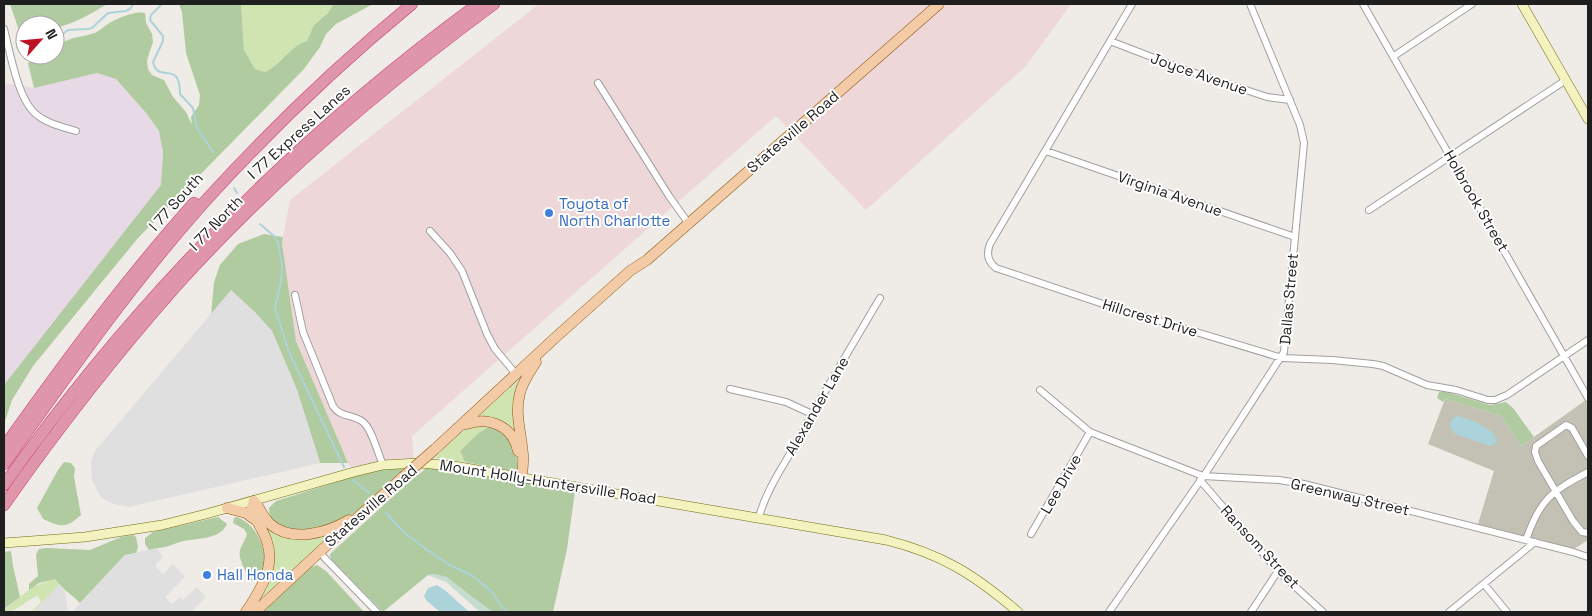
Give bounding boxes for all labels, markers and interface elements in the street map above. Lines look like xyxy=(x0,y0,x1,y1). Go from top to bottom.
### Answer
north arrow xyxy=(15,15,65,65)
text: N xyxy=(41,26,62,42)
street label: Joyce Avenue xyxy=(1148,48,1250,99)
street label: I 77 Express Lanes xyxy=(243,80,354,183)
street label: Statesville Road xyxy=(743,86,843,177)
street label: Holbrook Street xyxy=(1440,147,1513,255)
street label: Virginia Avenue xyxy=(1115,167,1225,220)
street label: I 77 South xyxy=(144,169,207,235)
street label: I 77 North xyxy=(185,191,247,254)
place label: Toyota of North Charlotte xyxy=(559,194,671,230)
marker: Toyota of North Charlotte xyxy=(543,207,555,219)
street label: Dallas Street xyxy=(1275,252,1302,346)
street label: Hillcrest Drive xyxy=(1100,294,1200,341)
street label: Alexander Lane xyxy=(781,353,853,459)
street label: Lee Drive xyxy=(1036,450,1085,517)
street label: Mount Holly-Huntersville Road xyxy=(438,455,658,508)
street label: Statesville Road xyxy=(321,460,421,551)
street label: Greenway Street xyxy=(1289,474,1411,519)
street label: Ransom Street xyxy=(1217,501,1304,592)
place label: Hall Honda xyxy=(217,565,294,584)
marker: Hall Honda xyxy=(201,569,213,581)

